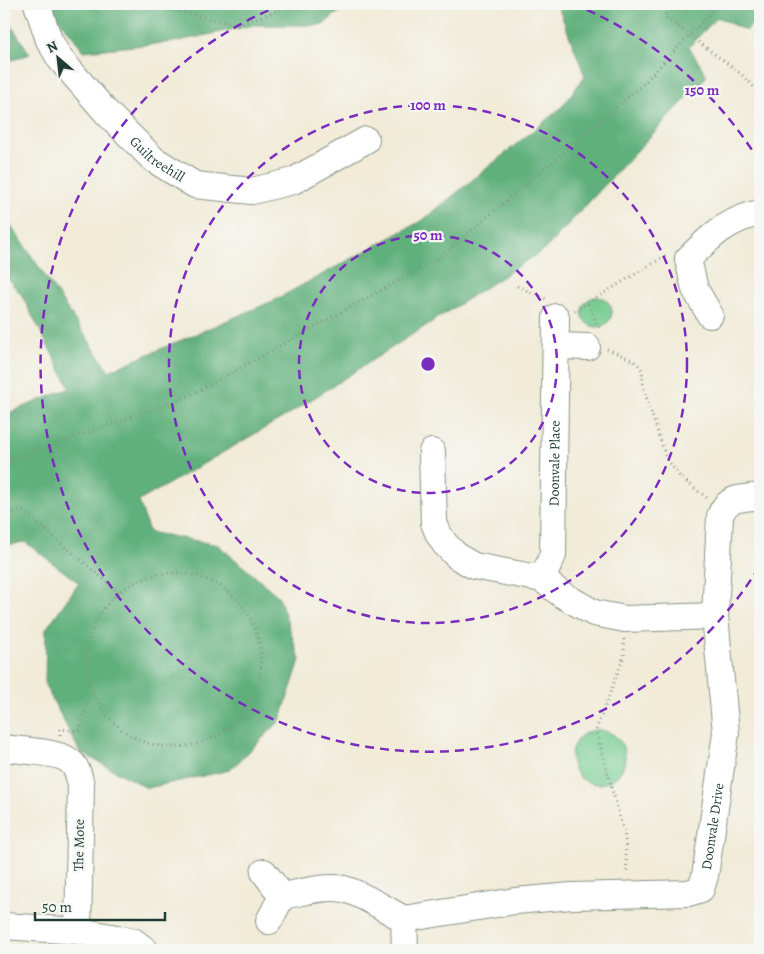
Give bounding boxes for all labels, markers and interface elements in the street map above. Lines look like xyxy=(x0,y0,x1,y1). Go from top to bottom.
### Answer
north arrow xyxy=(32,32,82,82)
text: N xyxy=(43,36,61,58)
text: 150 m xyxy=(685,80,720,100)
text: 100 m xyxy=(410,95,446,115)
street label: Guiltreehill xyxy=(126,132,189,186)
text: 50 m xyxy=(413,225,443,245)
centre of rings xyxy=(419,355,437,373)
street label: Doonvale Place xyxy=(544,420,564,506)
street label: Doonvale Drive xyxy=(697,782,728,871)
street label: The Mote xyxy=(69,819,89,871)
scale bar xyxy=(35,889,165,921)
text: 50 m xyxy=(42,897,72,917)

